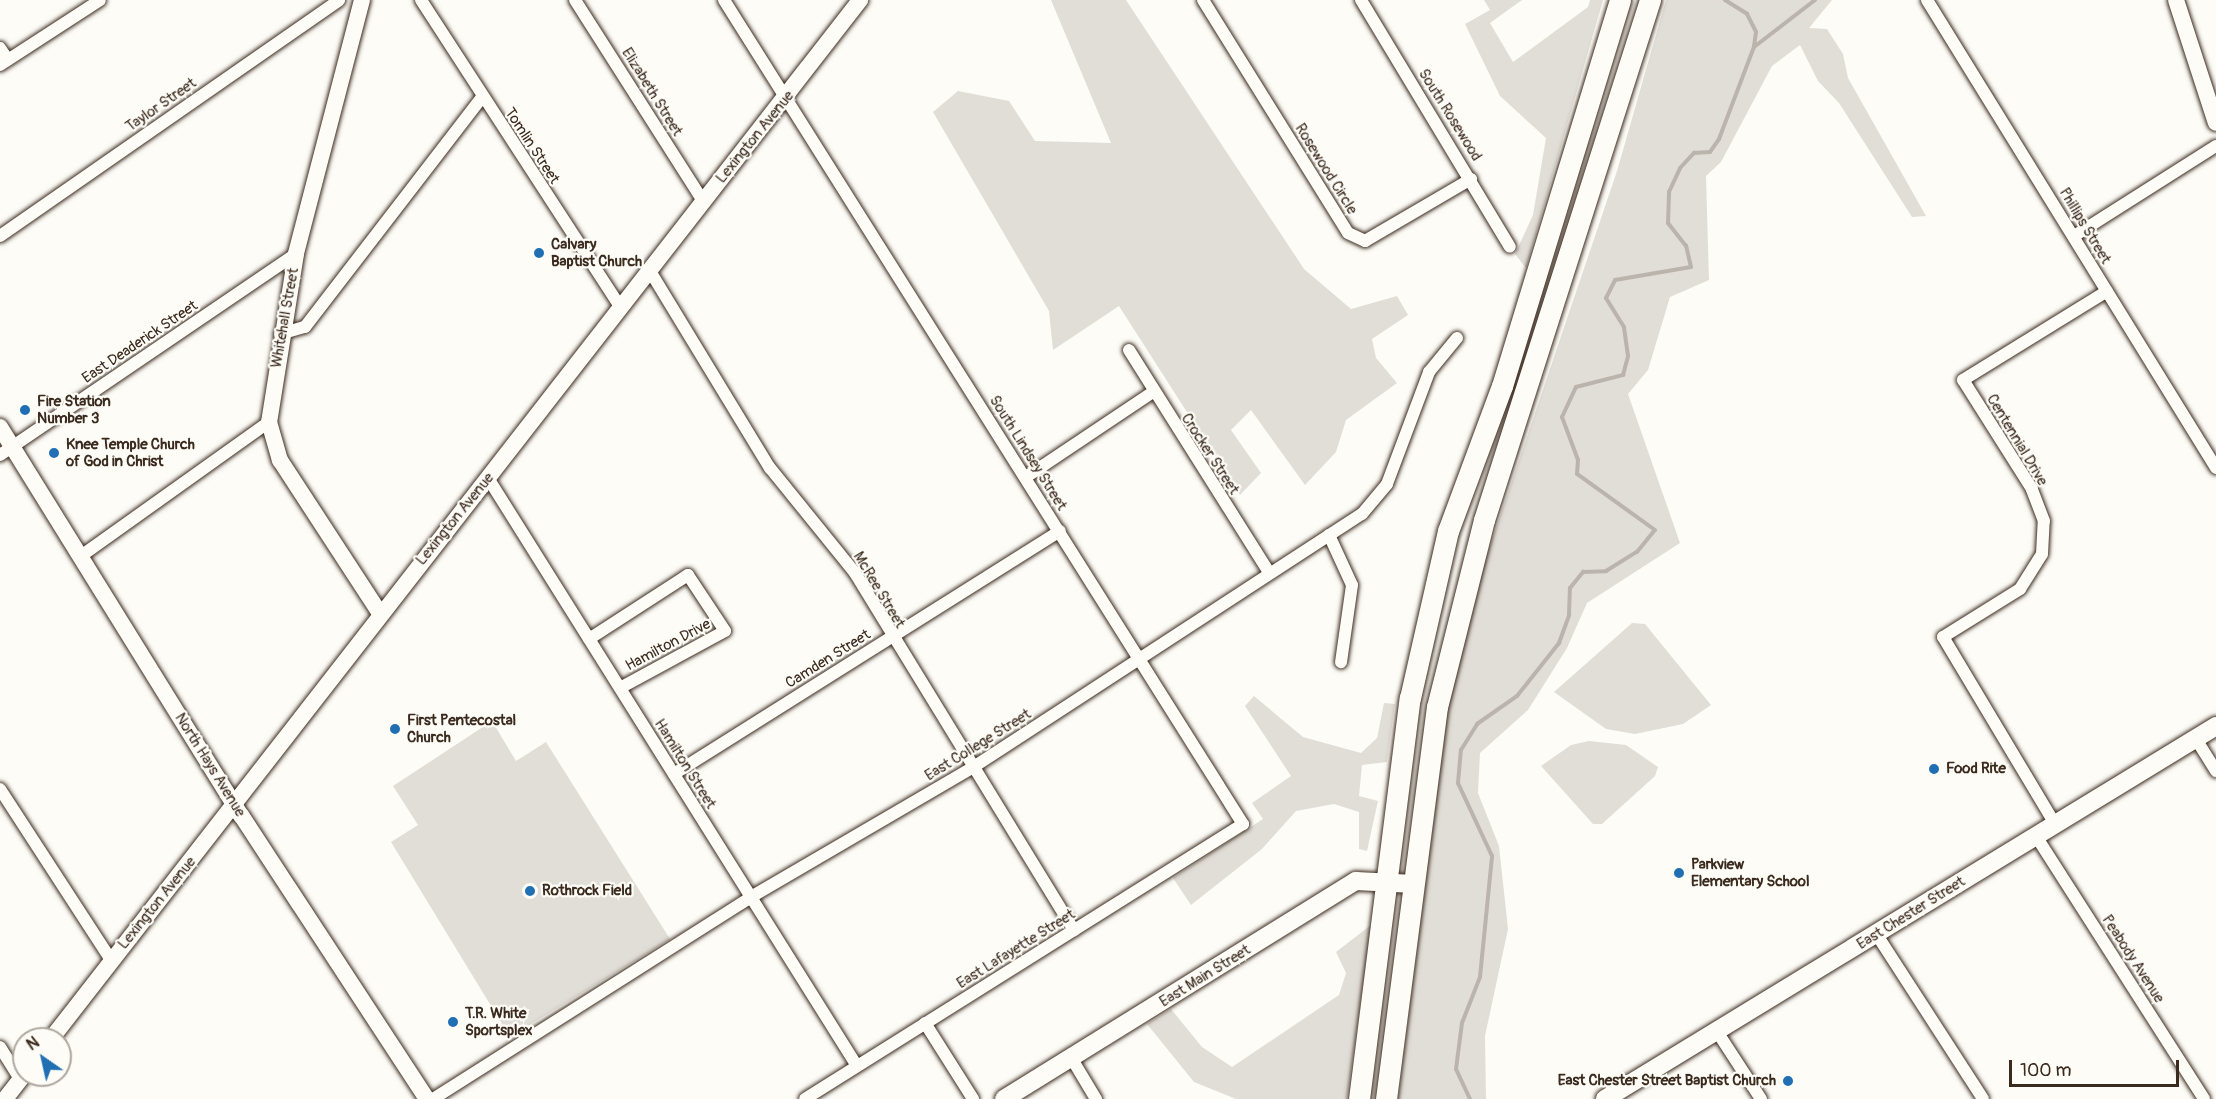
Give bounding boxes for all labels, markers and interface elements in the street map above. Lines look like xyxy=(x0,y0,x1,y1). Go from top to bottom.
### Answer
street label: Elizabeth Street xyxy=(618,45,686,139)
street label: South Rosewood xyxy=(1415,66,1485,164)
street label: Taylor Street xyxy=(122,74,200,136)
street label: Lexington Avenue xyxy=(712,87,798,187)
street label: Tomlin Street xyxy=(501,105,563,187)
street label: Rosewood Circle xyxy=(1291,120,1361,218)
street label: Phillips Street xyxy=(2055,185,2115,267)
place label: Calvary Baptist Church xyxy=(551,235,642,270)
marker: Calvary Baptist Church xyxy=(532,246,546,260)
street label: Whitehall Street xyxy=(267,267,303,369)
street label: East Deaderick Street xyxy=(79,297,201,387)
street label: Centennial Drive xyxy=(1983,391,2051,489)
place label: Fire Station Number 3 xyxy=(37,392,111,427)
street label: South Lindsey Street xyxy=(985,392,1071,514)
marker: Fire Station Number 3 xyxy=(18,403,32,417)
street label: Crocker Street xyxy=(1177,410,1243,498)
place label: Knee Temple Church of God in Christ xyxy=(66,435,195,470)
marker: Knee Temple Church of God in Christ xyxy=(47,446,61,460)
street label: Lexington Avenue xyxy=(412,469,498,569)
street label: McRee Street xyxy=(849,549,909,631)
street label: Hamilton Drive xyxy=(622,615,714,675)
street label: Camden Street xyxy=(782,626,874,692)
street label: East College Street xyxy=(922,705,1034,785)
street label: North Hays Avenue xyxy=(171,710,249,820)
place label: First Pentecostal Church xyxy=(407,711,516,746)
street label: Hamilton Street xyxy=(650,716,720,812)
marker: First Pentecostal Church xyxy=(388,722,402,736)
place label: Food Rite xyxy=(1946,760,2006,778)
marker: Food Rite xyxy=(1927,762,1941,776)
street label: Lexington Avenue xyxy=(114,853,200,953)
place label: Parkview Elementary School xyxy=(1691,855,1809,890)
marker: Parkview Elementary School xyxy=(1672,866,1686,880)
street label: East Chester Street xyxy=(1854,873,1968,953)
place label: Rothrock Field xyxy=(542,882,632,900)
marker: Rothrock Field xyxy=(523,884,537,898)
street label: East Lafayette Street xyxy=(954,905,1078,993)
street label: Peabody Avenue xyxy=(2098,912,2168,1006)
street label: East Main Street xyxy=(1156,941,1254,1011)
place label: T.R. White Sportsplex xyxy=(465,1004,533,1039)
marker: T.R. White Sportsplex xyxy=(446,1015,460,1029)
north arrow xyxy=(12,1027,72,1087)
text: N xyxy=(23,1032,43,1055)
scale bar xyxy=(2012,1048,2182,1086)
text: 100 m xyxy=(2020,1059,2072,1082)
place label: East Chester Street Baptist Church xyxy=(1558,1072,1776,1090)
marker: East Chester Street Baptist Church xyxy=(1781,1074,1795,1088)

